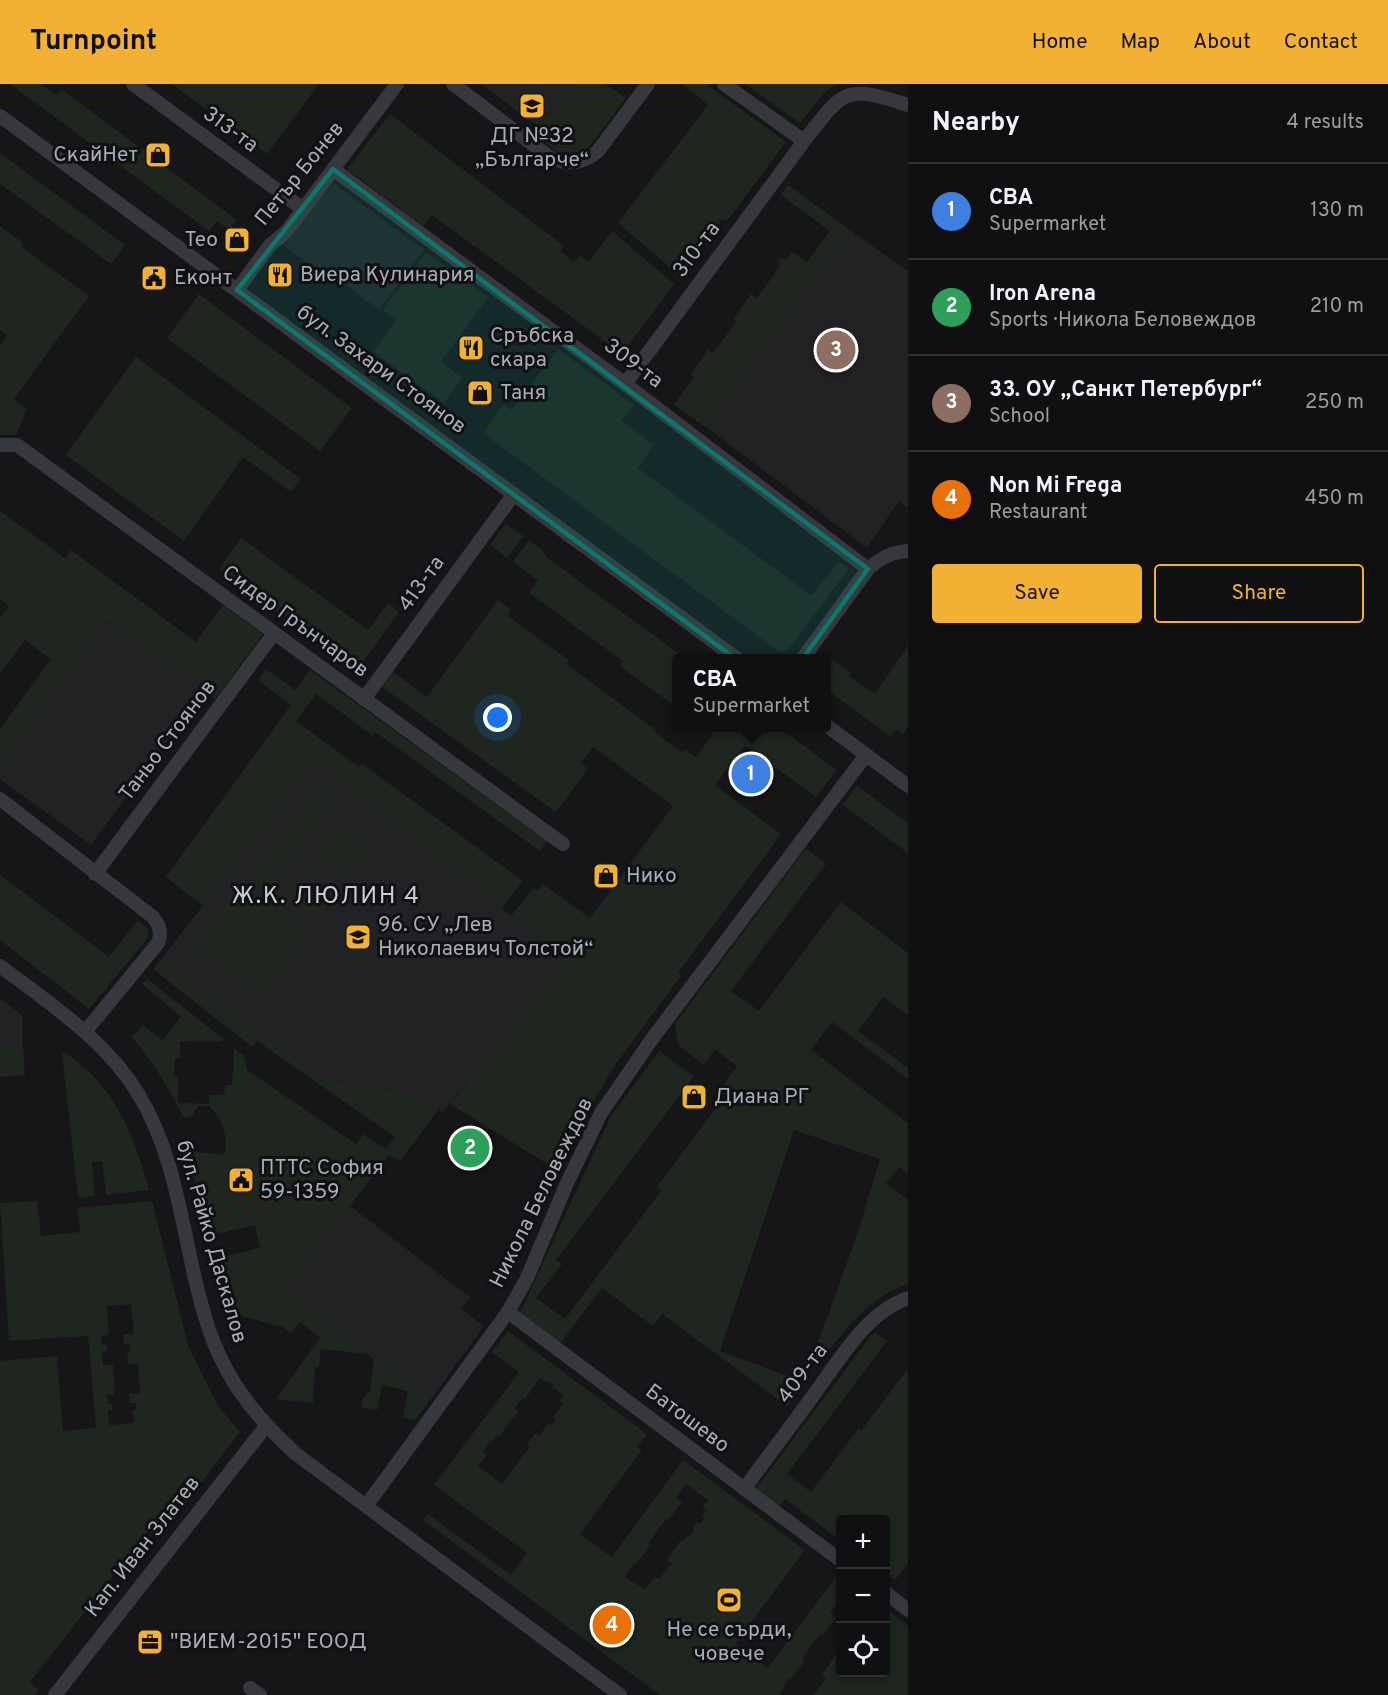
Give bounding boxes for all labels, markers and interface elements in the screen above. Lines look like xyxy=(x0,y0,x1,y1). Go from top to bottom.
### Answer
text: Turnpoint xyxy=(30,24,157,60)
text: Home xyxy=(1032,29,1088,56)
text: Map xyxy=(1121,29,1160,56)
text: About xyxy=(1193,29,1251,56)
text: Contact xyxy=(1284,29,1358,56)
school or university icon: ДГ №32 „Българче“ xyxy=(517,91,547,121)
street label: 313-та xyxy=(197,101,263,159)
text: Nearby xyxy=(932,107,1020,140)
text: 4 results xyxy=(1287,110,1364,136)
street label: Петър Бонев xyxy=(249,116,351,232)
place label: ДГ №32 „Българче“ xyxy=(475,123,589,174)
shop icon: СкайНет xyxy=(143,140,173,170)
place label: СкайНет xyxy=(53,142,138,169)
text: CBA xyxy=(989,185,1033,212)
text: 1 xyxy=(948,198,956,224)
text: 130 m xyxy=(1310,198,1364,224)
text: Supermarket xyxy=(989,212,1106,238)
street label: 310-та xyxy=(667,217,727,283)
shop icon: Тео xyxy=(222,225,252,255)
place label: Тео xyxy=(184,227,218,254)
restaurant icon: Виера Кулинария xyxy=(265,260,295,290)
place label: Виера Кулинария xyxy=(300,262,475,289)
public building icon: Еконт xyxy=(139,263,169,293)
place label: Еконт xyxy=(174,265,232,292)
text: Iron Arena xyxy=(989,281,1096,308)
text: 2 xyxy=(945,294,958,320)
text: 210 m xyxy=(1310,294,1364,320)
street label: бул. Захари Стоянов xyxy=(291,299,471,441)
text: Sports · Никола Беловеждов xyxy=(989,308,1256,334)
place label: Сръбска скара xyxy=(490,323,574,374)
pin: 3 xyxy=(816,328,856,372)
restaurant icon: Сръбска скара xyxy=(456,333,486,363)
street label: 309-та xyxy=(598,333,668,395)
text: 33. ОУ „Санкт Петербург“ xyxy=(989,377,1262,404)
shop icon: Таня xyxy=(465,378,495,408)
place label: Таня xyxy=(500,380,546,407)
text: 3 xyxy=(946,390,958,416)
text: 250 m xyxy=(1305,390,1364,416)
text: School xyxy=(989,404,1050,430)
text: Non Mi Frega xyxy=(989,473,1122,500)
text: 4 xyxy=(945,486,958,512)
text: 450 m xyxy=(1305,486,1364,512)
text: Restaurant xyxy=(989,500,1088,526)
street label: 413-та xyxy=(393,551,451,617)
street label: Сидер Грънчаров xyxy=(216,560,374,684)
button: Save xyxy=(932,564,1142,623)
button: Share xyxy=(1154,564,1364,623)
popup xyxy=(672,654,831,732)
text: CBA xyxy=(693,667,737,694)
street label: Таньо Стоянов xyxy=(114,675,222,807)
text: Supermarket xyxy=(693,694,810,720)
your location xyxy=(483,703,512,732)
pin: 1 xyxy=(732,752,771,796)
shop icon: Нико xyxy=(591,861,621,891)
place label: Нико xyxy=(626,863,677,890)
district label: Ж.К. ЛЮЛИН 4 xyxy=(232,882,421,912)
place label: 96. СУ „Лев Николаевич Толстой“ xyxy=(378,912,593,963)
school or university icon: 96. СУ „Лев Николаевич Толстой“ xyxy=(343,922,373,952)
shop icon: Диана РГ xyxy=(679,1082,709,1112)
place label: Диана РГ xyxy=(714,1084,809,1111)
street label: Никола Беловеждов xyxy=(484,1093,600,1293)
pin: 2 xyxy=(450,1126,490,1170)
street label: бул. Райко Даскалов xyxy=(169,1138,253,1346)
place label: ПТТС София 59-1359 xyxy=(260,1155,384,1206)
public building icon: ПТТС София 59-1359 xyxy=(226,1165,256,1195)
street label: 409-та xyxy=(772,1339,834,1409)
street label: Батошево xyxy=(639,1379,735,1459)
street label: Кап. Иван Златев xyxy=(79,1471,207,1623)
map controls xyxy=(836,1515,890,1677)
button: + xyxy=(836,1515,890,1569)
button: − xyxy=(836,1569,890,1623)
sports icon: Не се сърди, човече xyxy=(714,1585,744,1615)
pin: 4 xyxy=(592,1602,632,1648)
place label: Не се сърди, човече xyxy=(667,1617,791,1668)
button: locate xyxy=(836,1623,890,1677)
office icon: "ВИЕМ-2015" ЕООД xyxy=(135,1627,165,1657)
place label: "ВИЕМ-2015" ЕООД xyxy=(170,1629,367,1656)

